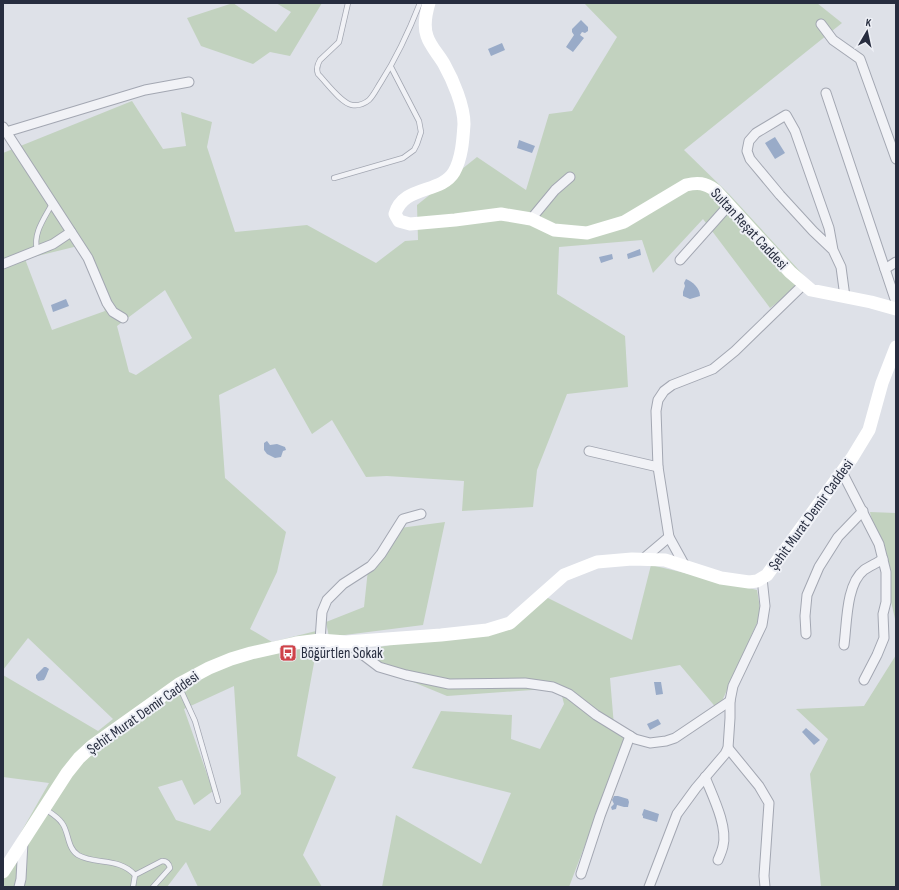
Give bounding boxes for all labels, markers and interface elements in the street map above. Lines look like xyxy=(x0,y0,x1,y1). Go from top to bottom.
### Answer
north arrow xyxy=(847,12,887,52)
text: K xyxy=(865,16,873,30)
street label: Sultan Reşat Caddesi xyxy=(706,184,792,274)
street label: Şehit Murat Demir Caddesi xyxy=(764,456,858,574)
bus stop icon: Böğürtlen Sokak xyxy=(278,643,298,663)
place label: Böğürtlen Sokak xyxy=(301,644,383,663)
street label: Şehit Murat Demir Caddesi xyxy=(83,667,203,759)

